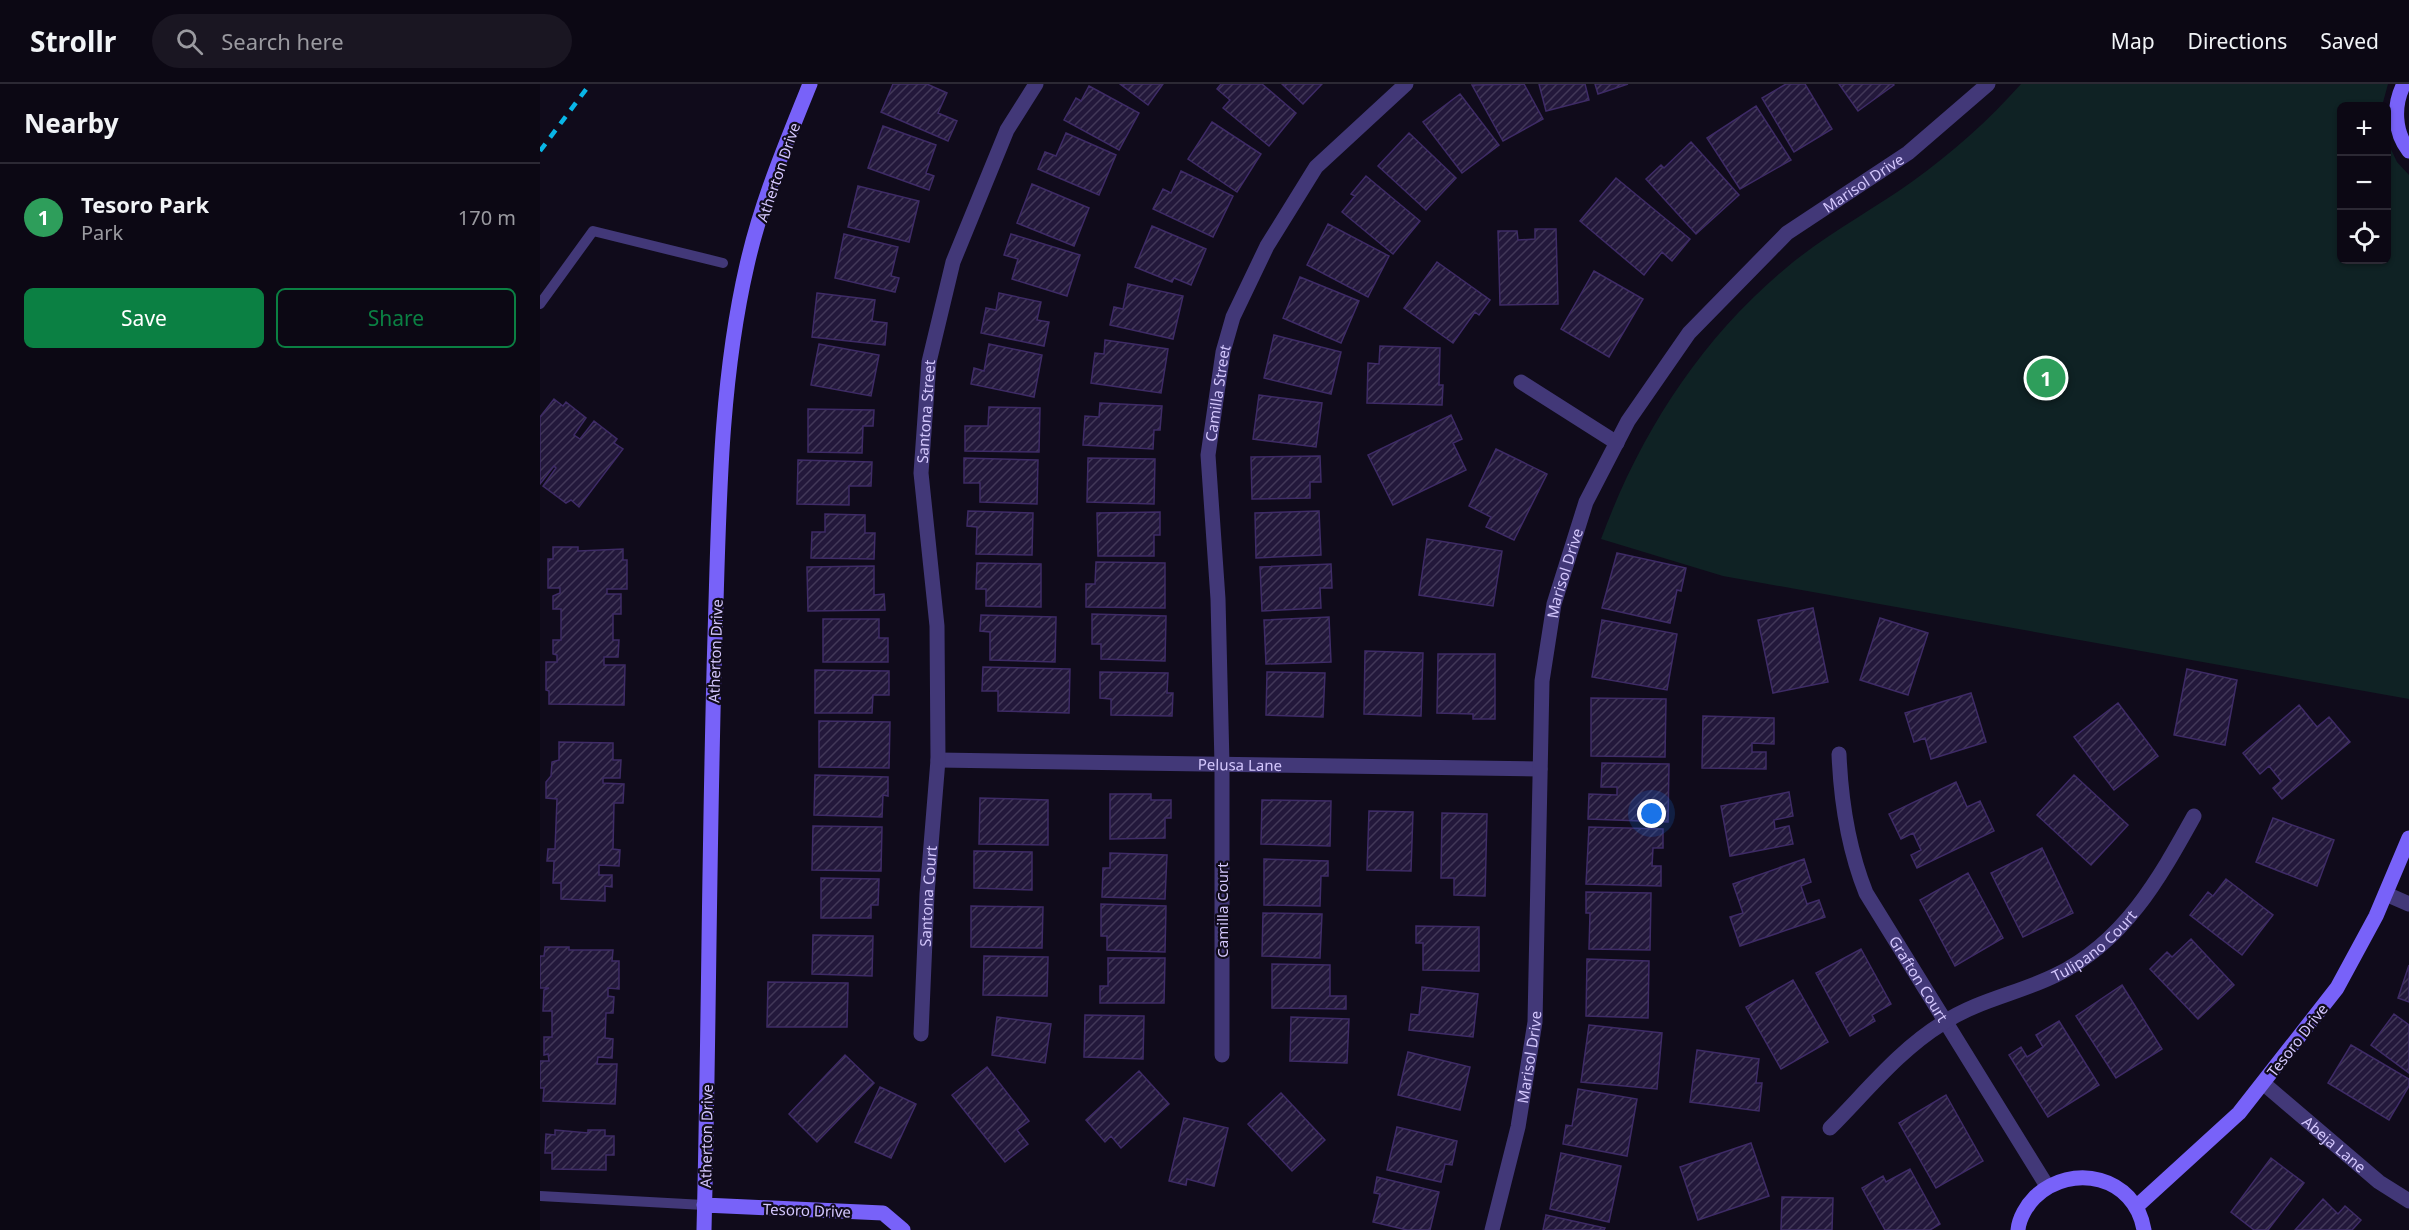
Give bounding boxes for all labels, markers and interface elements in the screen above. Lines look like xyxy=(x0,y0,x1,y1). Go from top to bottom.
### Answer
search box xyxy=(152,14,572,68)
text: Strollr xyxy=(30,22,116,60)
icon: search xyxy=(173,25,206,58)
text: Search here xyxy=(221,26,344,56)
text: Map xyxy=(2111,27,2155,55)
text: Directions xyxy=(2188,27,2287,55)
text: Saved xyxy=(2320,27,2379,55)
map controls xyxy=(2337,102,2391,264)
button: + xyxy=(2337,102,2391,156)
text: Nearby xyxy=(24,105,119,141)
street label: Atherton Drive xyxy=(752,120,804,224)
street label: Marisol Drive xyxy=(1819,149,1907,217)
button: − xyxy=(2337,156,2391,210)
text: Tesoro Park xyxy=(81,189,209,219)
text: 1 xyxy=(38,204,49,231)
text: 170 m xyxy=(458,204,516,231)
button: locate xyxy=(2337,210,2391,264)
text: Park xyxy=(81,219,123,246)
button: Save xyxy=(24,288,264,348)
button: Share xyxy=(276,288,516,348)
street label: Camilla Street xyxy=(1200,342,1235,443)
pin: 1 xyxy=(2026,356,2066,400)
street label: Santona Street xyxy=(912,358,939,464)
street label: Marisol Drive xyxy=(1542,526,1587,620)
street label: Atherton Drive xyxy=(703,599,727,703)
street label: Pelusa Lane xyxy=(1198,754,1282,775)
your location xyxy=(1637,799,1666,828)
street label: Santona Court xyxy=(915,844,941,947)
street label: Camilla Court xyxy=(1212,862,1232,958)
street label: Tulipano Court xyxy=(2048,905,2141,986)
street label: Grafton Court xyxy=(1885,932,1953,1026)
street label: Tesoro Drive xyxy=(2262,999,2332,1081)
street label: Marisol Drive xyxy=(1512,1011,1545,1105)
street label: Atherton Drive xyxy=(695,1084,717,1188)
street label: Abeja Lane xyxy=(2299,1111,2370,1177)
street label: Tesoro Drive xyxy=(763,1198,851,1222)

